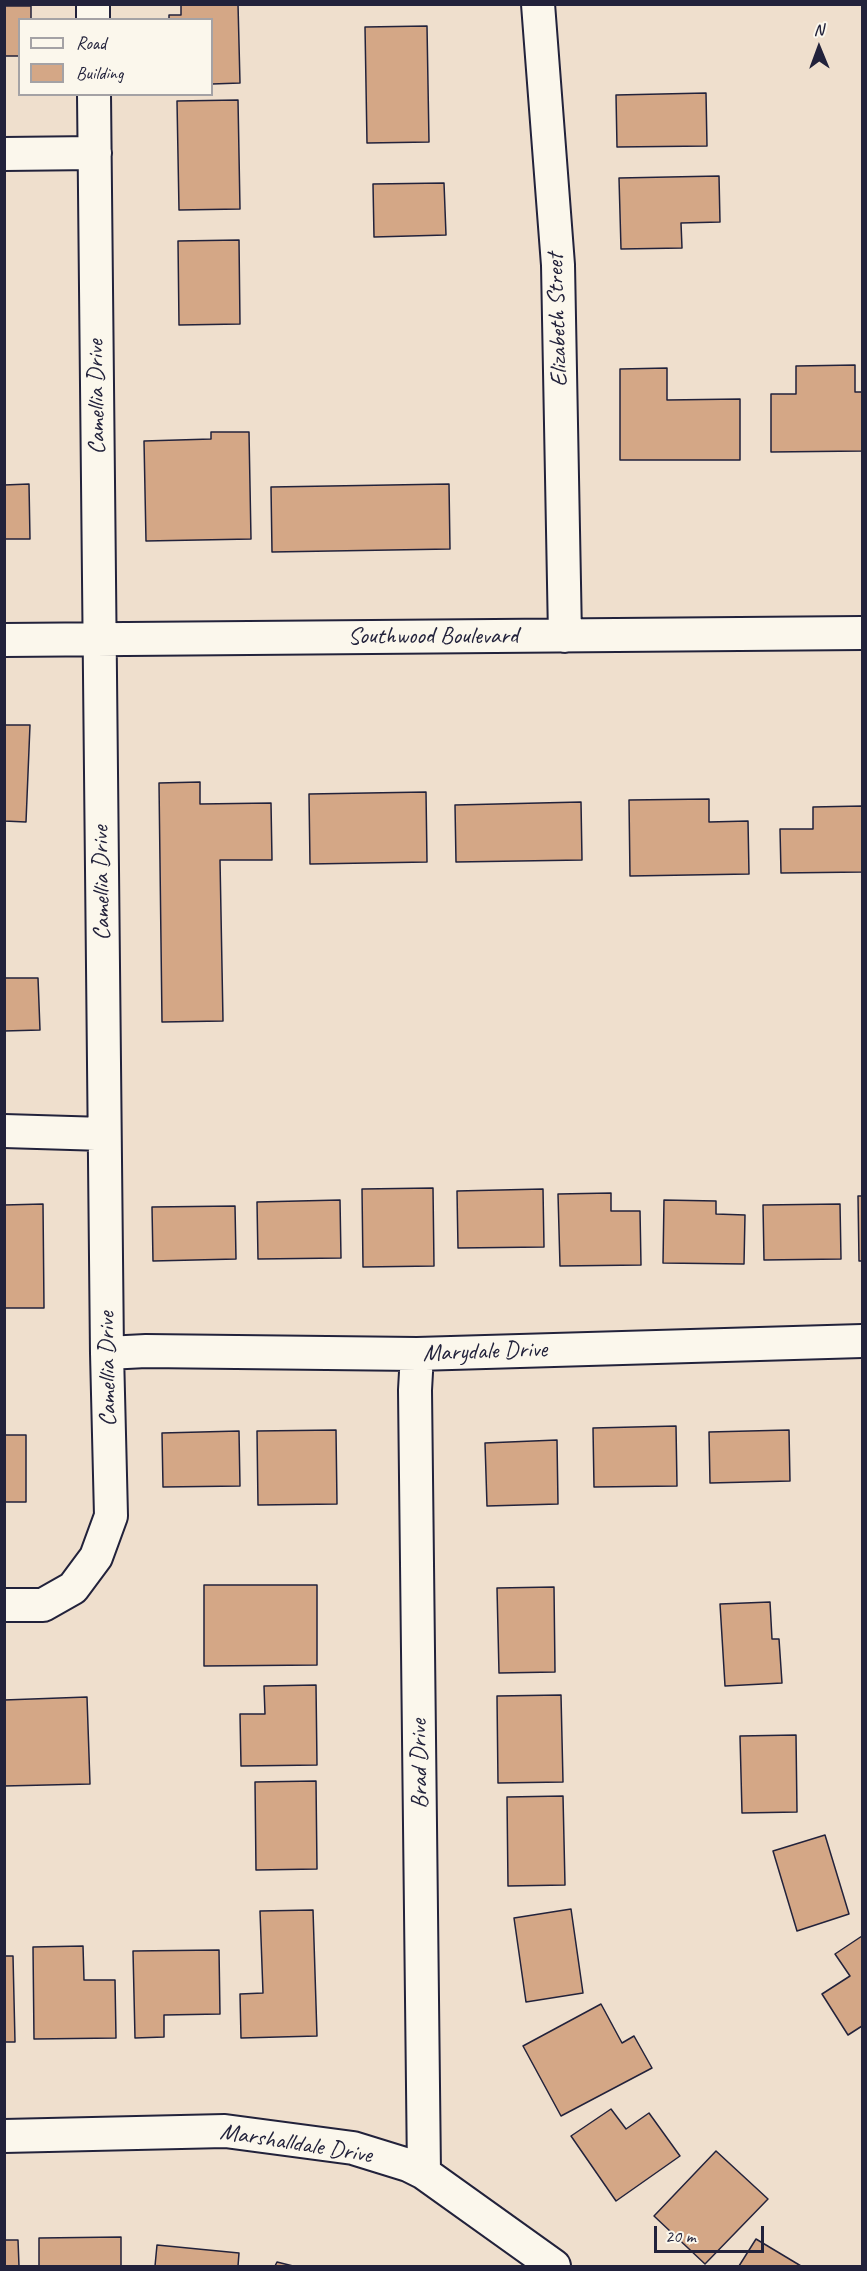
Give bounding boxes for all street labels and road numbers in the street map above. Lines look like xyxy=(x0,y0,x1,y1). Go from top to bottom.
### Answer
street label: Elizabeth Street xyxy=(541,253,575,387)
street label: Camellia Drive xyxy=(82,339,112,455)
street label: Southwood Boulevard xyxy=(348,623,518,651)
street label: Camellia Drive xyxy=(87,825,117,941)
street label: Camellia Drive xyxy=(93,1311,123,1427)
street label: Marydale Drive xyxy=(422,1335,548,1369)
street label: Brad Drive xyxy=(405,1719,435,1809)
street label: Marshalldale Drive xyxy=(218,2118,374,2170)

